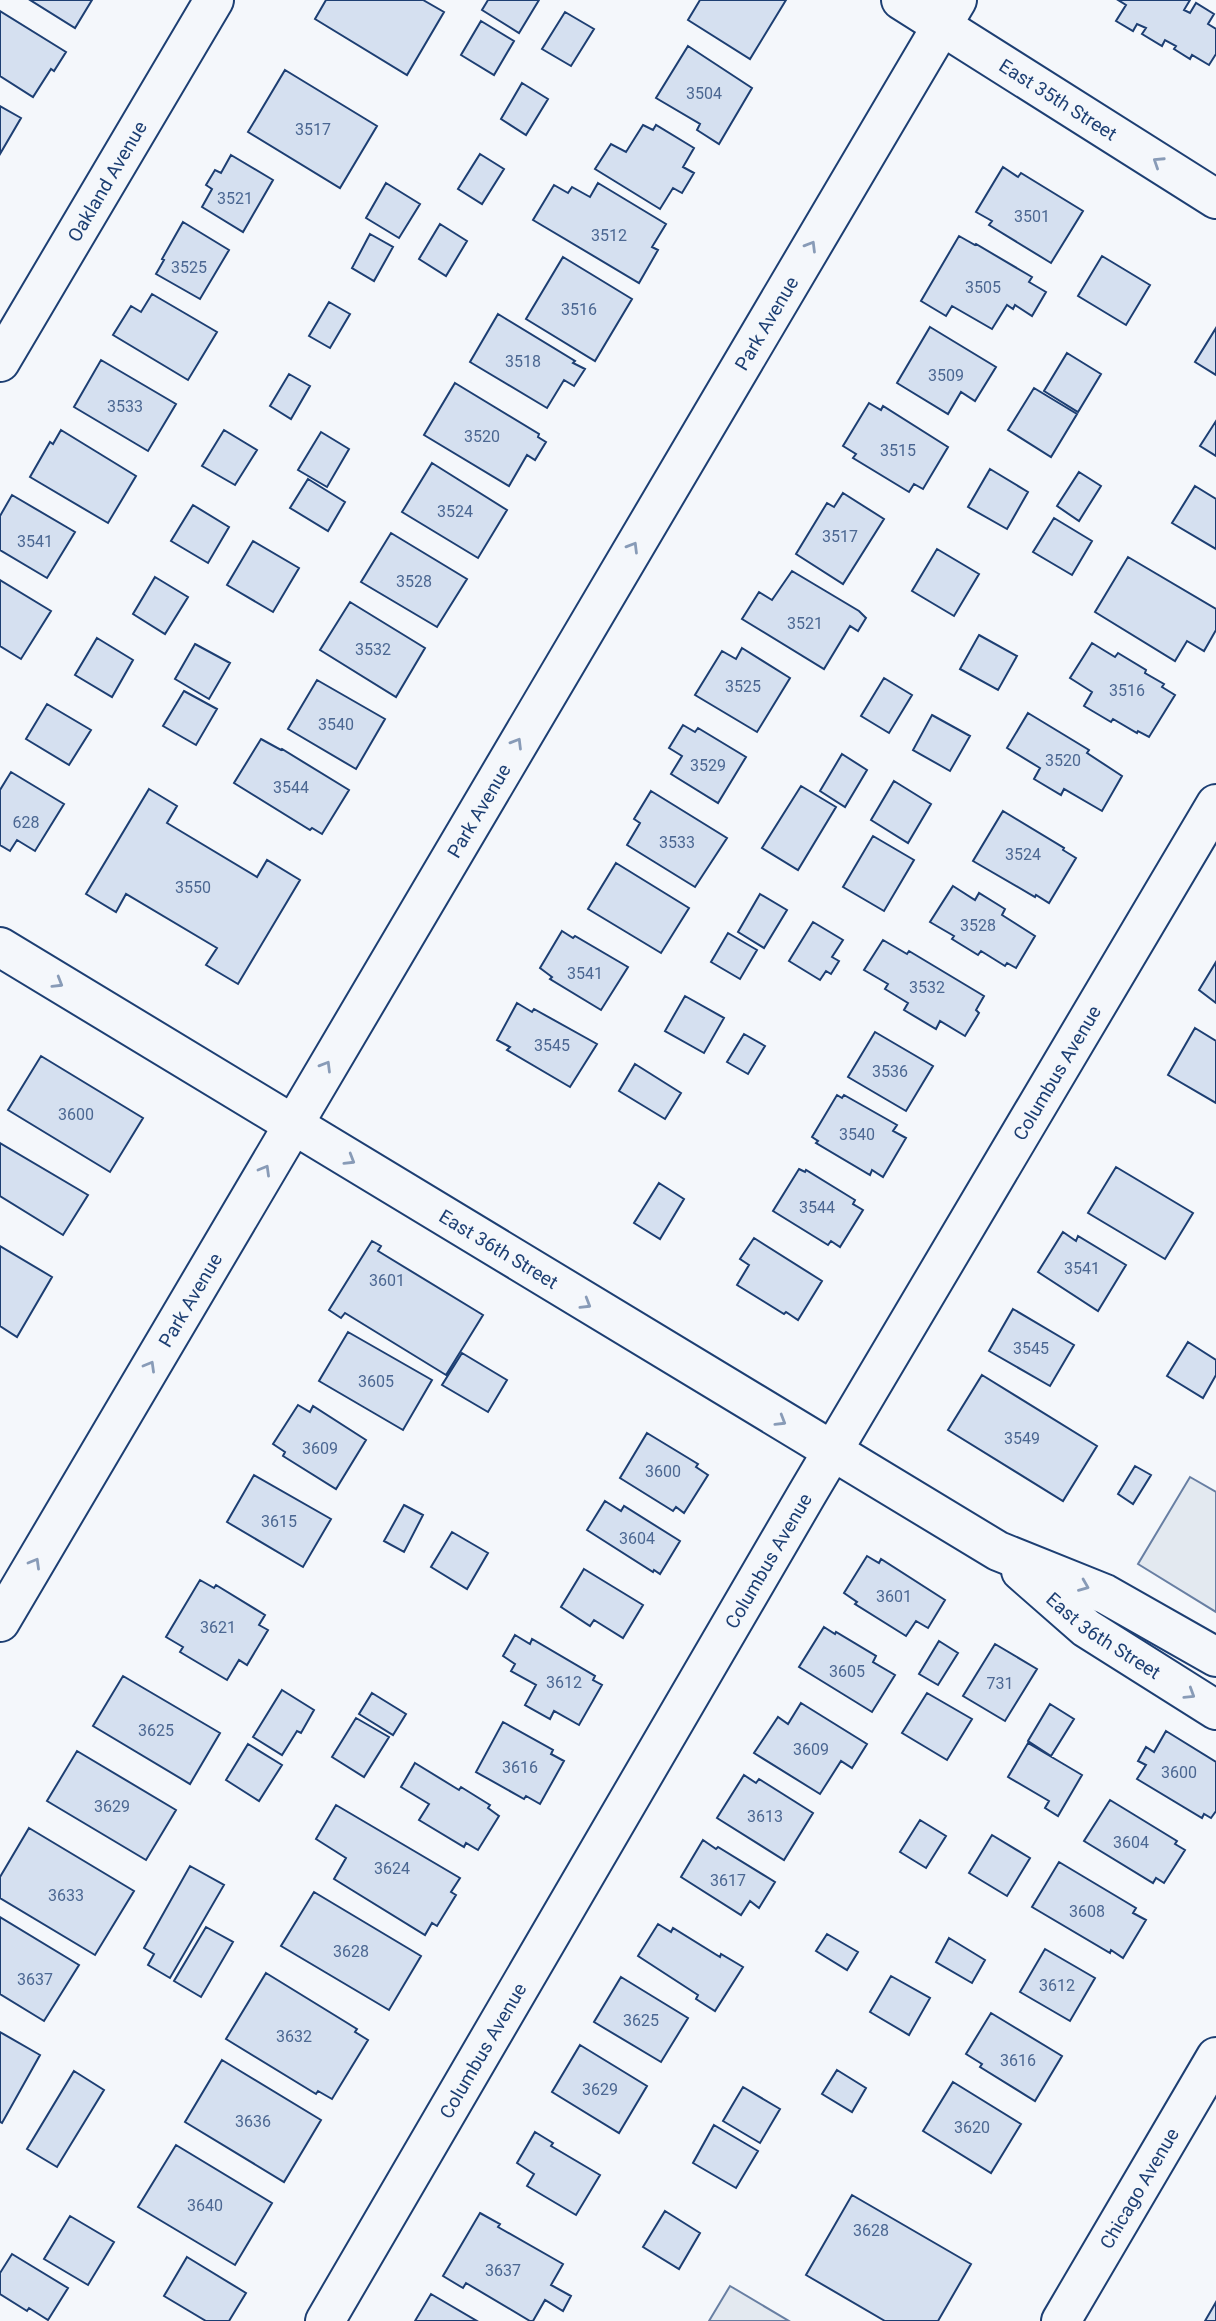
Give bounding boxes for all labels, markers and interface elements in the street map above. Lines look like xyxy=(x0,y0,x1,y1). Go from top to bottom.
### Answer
street label: East 35th Street xyxy=(995,54,1121,145)
house number: 3504 xyxy=(686,84,722,103)
street label: Oakland Avenue xyxy=(63,117,152,246)
house number: 3517 xyxy=(295,120,331,139)
one-way arrow xyxy=(1153,158,1166,171)
house number: 3521 xyxy=(217,189,253,208)
house number: 3501 xyxy=(1014,207,1050,226)
house number: 3512 xyxy=(591,226,627,245)
one-way arrow xyxy=(803,241,816,254)
house number: 3525 xyxy=(171,258,207,277)
street label: Park Avenue xyxy=(730,272,803,375)
house number: 3505 xyxy=(965,278,1001,297)
house number: 3516 xyxy=(561,300,597,319)
house number: 3518 xyxy=(505,352,541,371)
house number: 3509 xyxy=(928,366,964,385)
house number: 3533 xyxy=(107,397,143,416)
house number: 3520 xyxy=(464,427,500,446)
house number: 3515 xyxy=(880,441,916,460)
house number: 3524 xyxy=(437,502,473,521)
house number: 3517 xyxy=(822,527,858,546)
house number: 3541 xyxy=(17,532,53,551)
one-way arrow xyxy=(625,542,638,555)
house number: 3528 xyxy=(396,572,432,591)
house number: 3521 xyxy=(787,614,823,633)
house number: 3532 xyxy=(355,640,391,659)
house number: 3525 xyxy=(725,677,761,696)
house number: 3516 xyxy=(1109,681,1145,700)
house number: 3540 xyxy=(318,715,354,734)
one-way arrow xyxy=(509,738,522,751)
house number: 3520 xyxy=(1045,751,1081,770)
house number: 3529 xyxy=(690,756,726,775)
street label: Park Avenue xyxy=(442,760,516,862)
house number: 3544 xyxy=(273,778,309,797)
house number: 628 xyxy=(13,813,39,832)
house number: 3533 xyxy=(659,833,695,852)
house number: 3524 xyxy=(1005,845,1041,864)
house number: 3550 xyxy=(175,878,211,897)
house number: 3528 xyxy=(960,916,996,935)
house number: 3541 xyxy=(567,964,603,983)
one-way arrow xyxy=(51,975,64,988)
house number: 3532 xyxy=(909,978,945,997)
street label: Columbus Avenue xyxy=(1008,1001,1106,1145)
house number: 3545 xyxy=(534,1036,570,1055)
one-way arrow xyxy=(318,1060,331,1073)
house number: 3536 xyxy=(872,1062,908,1081)
house number: 3600 xyxy=(58,1105,94,1124)
house number: 3540 xyxy=(839,1125,875,1144)
one-way arrow xyxy=(342,1152,355,1165)
one-way arrow xyxy=(256,1165,269,1178)
house number: 3544 xyxy=(799,1198,835,1217)
street label: East 36th Street xyxy=(435,1205,562,1294)
street label: Park Avenue xyxy=(154,1249,227,1351)
house number: 3541 xyxy=(1064,1259,1100,1278)
house number: 3601 xyxy=(369,1271,405,1290)
one-way arrow xyxy=(579,1295,592,1308)
house number: 3545 xyxy=(1013,1339,1049,1358)
one-way arrow xyxy=(141,1361,154,1374)
house number: 3605 xyxy=(358,1372,394,1391)
one-way arrow xyxy=(773,1413,786,1426)
house number: 3549 xyxy=(1004,1429,1040,1448)
house number: 3609 xyxy=(302,1439,338,1458)
house number: 3600 xyxy=(645,1462,681,1481)
street label: Columbus Avenue xyxy=(720,1489,817,1633)
house number: 3615 xyxy=(261,1512,297,1531)
house number: 3604 xyxy=(619,1529,655,1548)
one-way arrow xyxy=(26,1557,39,1570)
one-way arrow xyxy=(1078,1577,1090,1591)
house number: 3601 xyxy=(876,1587,912,1606)
street label: East 36th Street xyxy=(1041,1588,1165,1684)
house number: 3621 xyxy=(200,1618,236,1637)
house number: 3605 xyxy=(829,1662,865,1681)
house number: 3612 xyxy=(546,1673,582,1692)
house number: 731 xyxy=(987,1674,1013,1693)
one-way arrow xyxy=(1182,1686,1195,1698)
house number: 3625 xyxy=(138,1721,174,1740)
house number: 3609 xyxy=(793,1740,829,1759)
house number: 3616 xyxy=(502,1758,538,1777)
house number: 3600 xyxy=(1161,1763,1197,1782)
house number: 3629 xyxy=(94,1797,130,1816)
house number: 3613 xyxy=(747,1807,783,1826)
house number: 3604 xyxy=(1113,1833,1149,1852)
house number: 3624 xyxy=(374,1859,410,1878)
house number: 3617 xyxy=(710,1871,746,1890)
house number: 3633 xyxy=(48,1886,84,1905)
house number: 3608 xyxy=(1069,1902,1105,1921)
house number: 3628 xyxy=(333,1942,369,1961)
house number: 3637 xyxy=(17,1970,53,1989)
house number: 3612 xyxy=(1039,1976,1075,1995)
street label: Columbus Avenue xyxy=(435,1979,531,2123)
house number: 3625 xyxy=(623,2011,659,2030)
house number: 3632 xyxy=(276,2027,312,2046)
house number: 3616 xyxy=(1000,2051,1036,2070)
house number: 3629 xyxy=(582,2080,618,2099)
house number: 3636 xyxy=(235,2112,271,2131)
house number: 3620 xyxy=(954,2118,990,2137)
street label: Chicago Avenue xyxy=(1095,2124,1184,2253)
house number: 3640 xyxy=(187,2196,223,2215)
house number: 3628 xyxy=(853,2221,889,2240)
house number: 3637 xyxy=(485,2261,521,2280)

